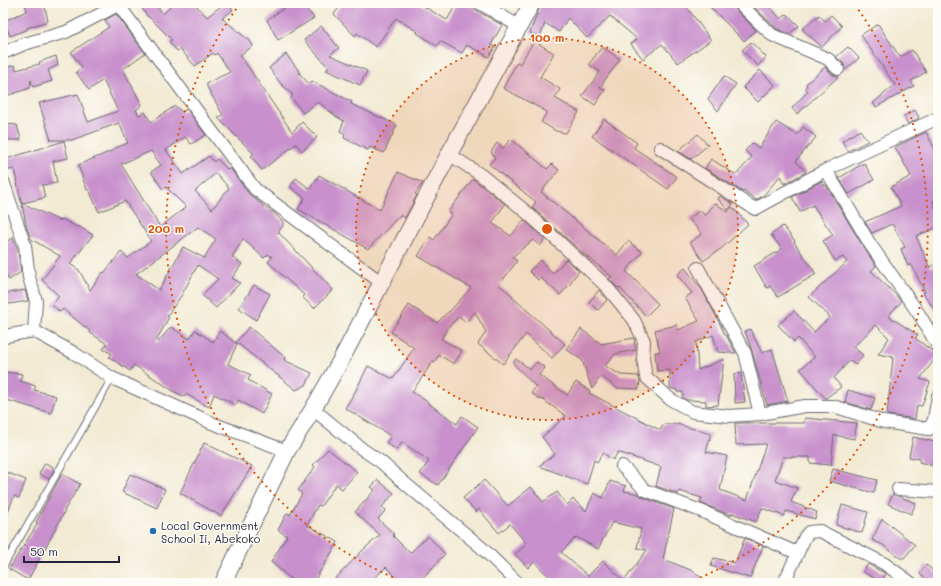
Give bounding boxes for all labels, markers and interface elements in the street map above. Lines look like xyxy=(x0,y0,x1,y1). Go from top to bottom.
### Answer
text: 100 m xyxy=(530,29,564,45)
text: 200 m xyxy=(148,220,184,236)
centre of rings xyxy=(540,222,554,236)
place label: Local Government School Ii, Abekoko xyxy=(161,518,261,546)
marker: Local Government School Ii, Abekoko xyxy=(148,526,158,536)
scale bar xyxy=(24,538,119,564)
text: 50 m xyxy=(30,543,58,559)

